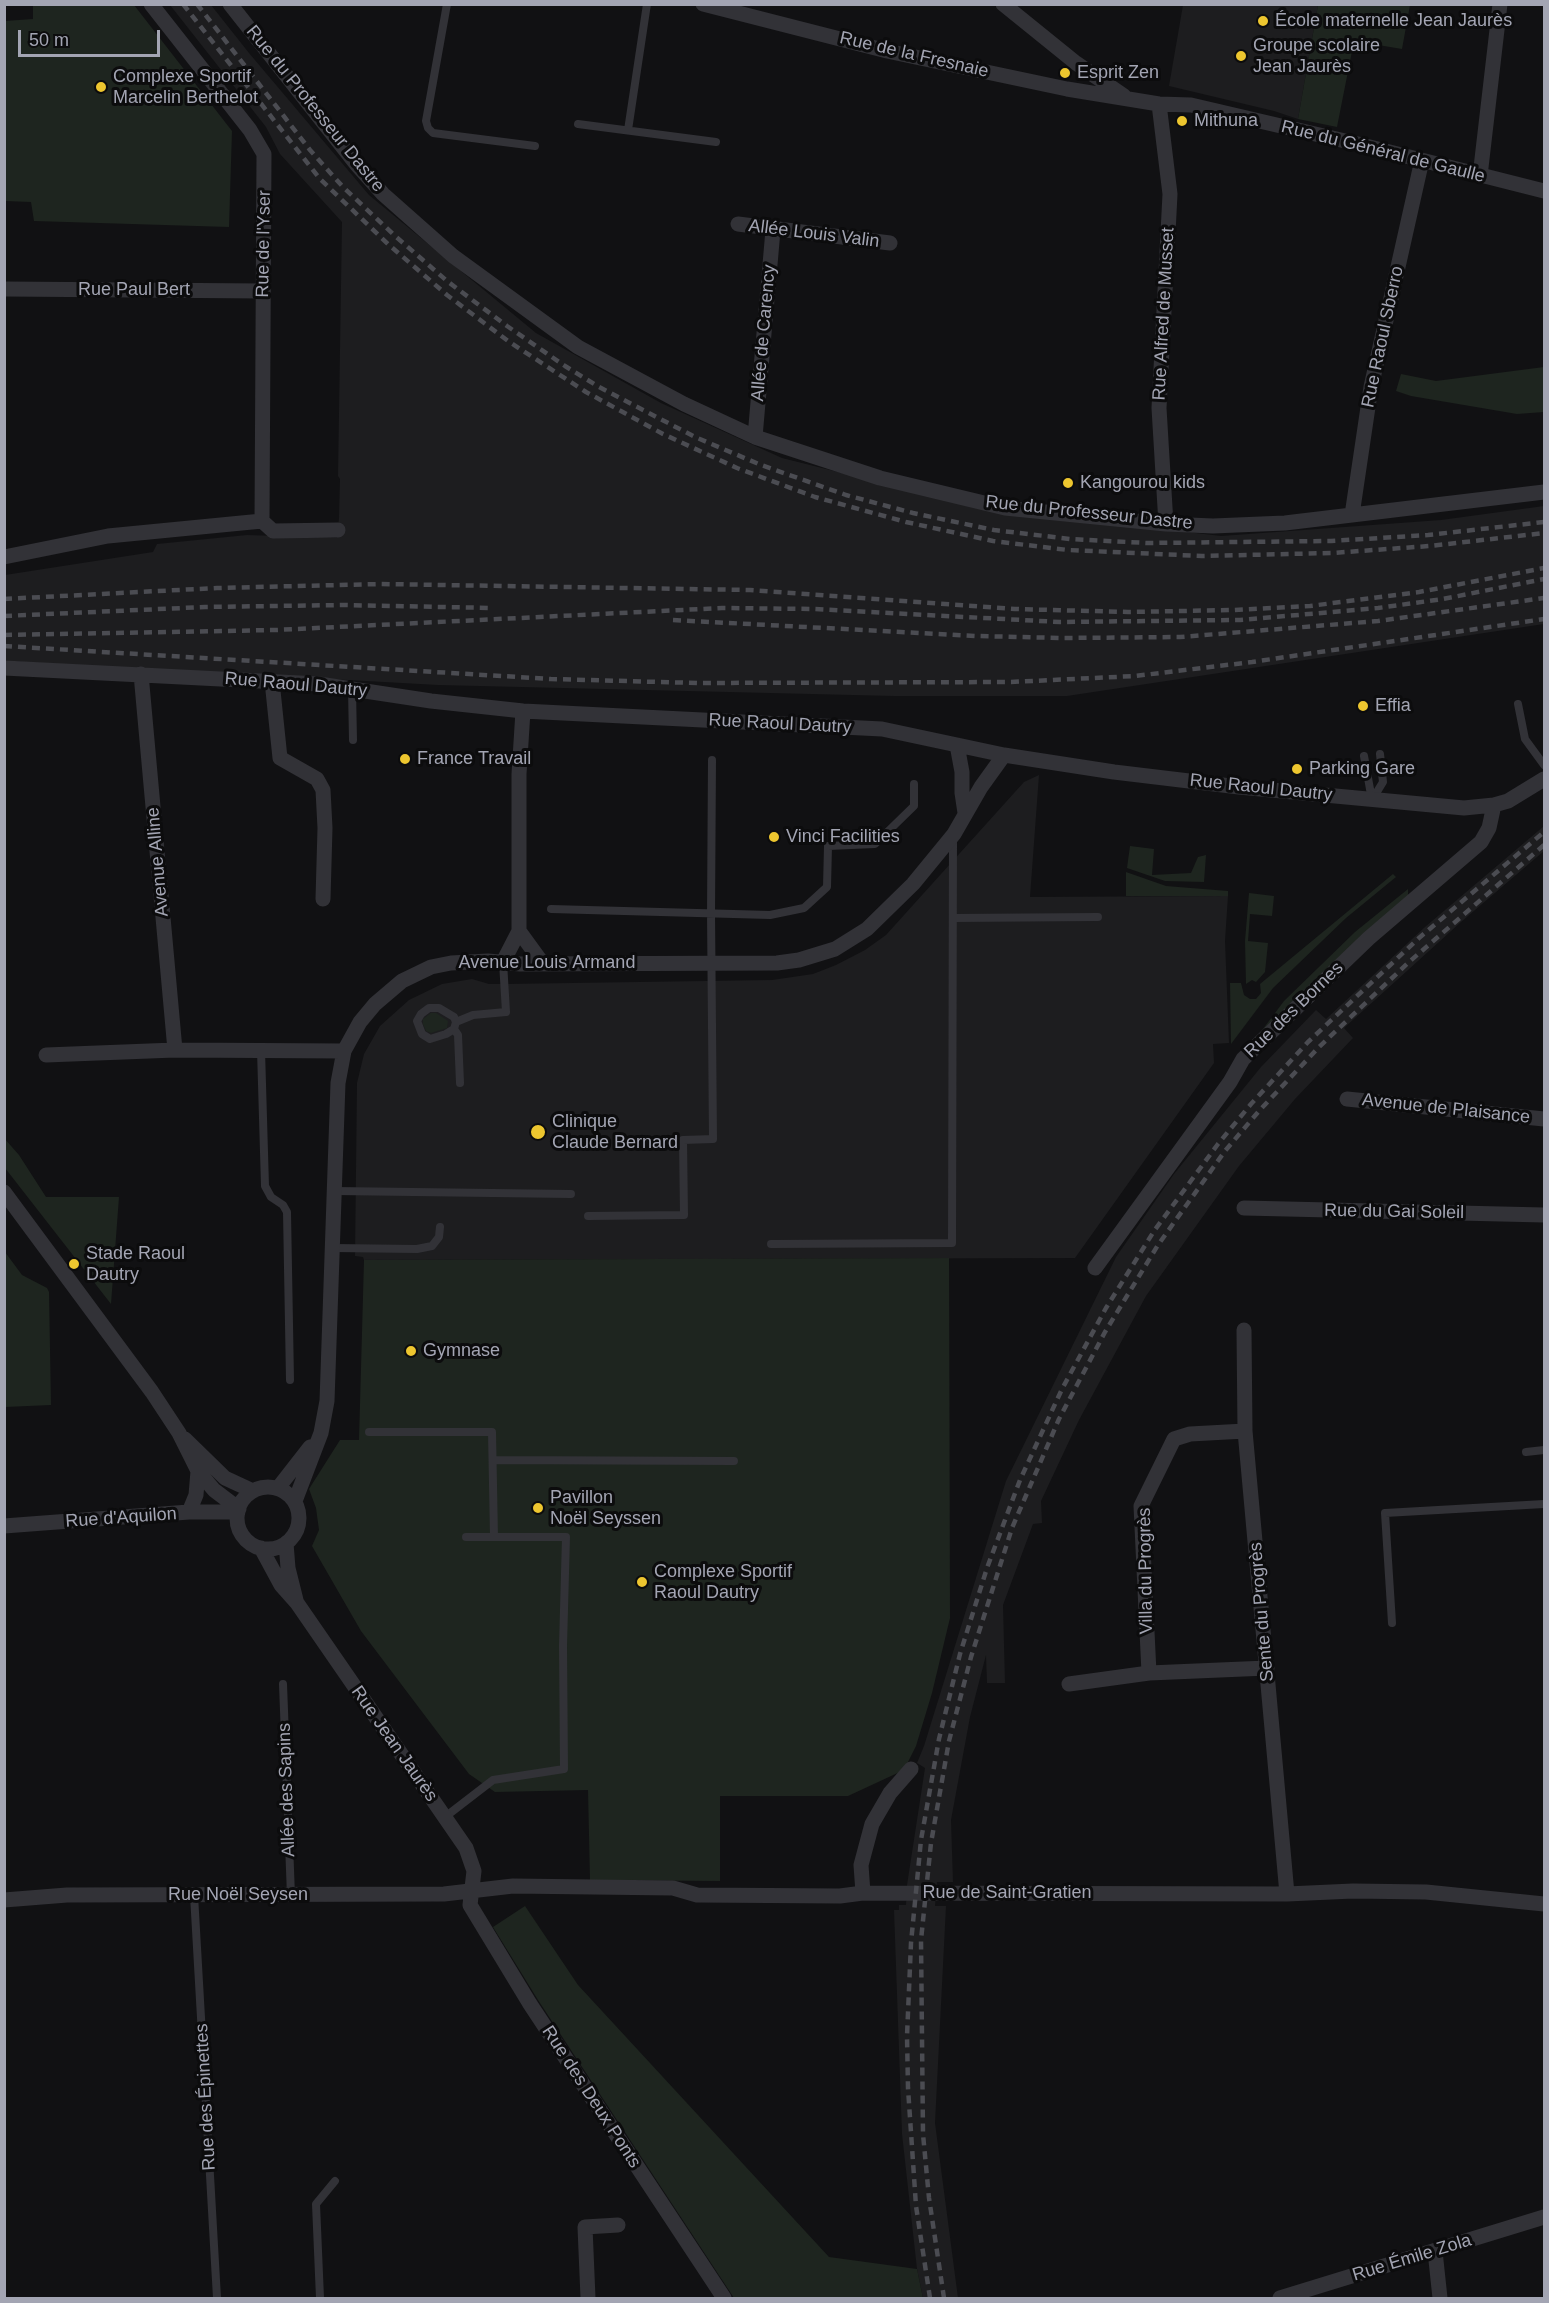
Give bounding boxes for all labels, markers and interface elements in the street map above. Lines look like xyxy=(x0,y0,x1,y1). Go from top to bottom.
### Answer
place label: École maternelle Jean Jaurès xyxy=(1275,10,1512,32)
marker: École maternelle Jean Jaurès xyxy=(1256,14,1270,28)
scale bar xyxy=(21,18,164,56)
street label: Rue du Professeur Dastre xyxy=(241,21,389,197)
street label: Rue de la Fresnaie xyxy=(837,27,991,83)
text: 50 m xyxy=(29,30,69,50)
place label: Groupe scolaire Jean Jaurès xyxy=(1253,35,1380,78)
marker: Groupe scolaire Jean Jaurès xyxy=(1234,49,1248,63)
place label: Esprit Zen xyxy=(1077,62,1159,84)
place label: Complexe Sportif Marcelin Berthelot xyxy=(113,66,258,109)
marker: Esprit Zen xyxy=(1058,66,1072,80)
marker: Complexe Sportif Marcelin Berthelot xyxy=(94,80,108,94)
place label: Mithuna xyxy=(1194,110,1258,132)
marker: Mithuna xyxy=(1175,114,1189,128)
street label: Rue du Général de Gaulle xyxy=(1279,116,1487,188)
street label: Rue de l'Yser xyxy=(252,190,276,298)
street label: Allée Louis Valin xyxy=(747,215,881,253)
street label: Rue Alfred de Musset xyxy=(1149,227,1179,401)
street label: Allée de Carency xyxy=(747,264,781,402)
street label: Rue Raoul Sberro xyxy=(1357,264,1409,410)
street label: Rue Paul Bert xyxy=(78,279,190,301)
place label: Kangourou kids xyxy=(1080,472,1205,494)
marker: Kangourou kids xyxy=(1061,476,1075,490)
street label: Rue du Professeur Dastre xyxy=(984,491,1194,535)
street label: Rue Raoul Dautry xyxy=(224,668,368,702)
place label: Effia xyxy=(1375,695,1411,717)
marker: Effia xyxy=(1356,699,1370,713)
street label: Rue Raoul Dautry xyxy=(708,709,852,739)
place label: France Travail xyxy=(417,748,531,770)
marker: France Travail xyxy=(398,752,412,766)
place label: Parking Gare xyxy=(1309,758,1415,780)
marker: Parking Gare xyxy=(1290,762,1304,776)
street label: Rue Raoul Dautry xyxy=(1189,770,1333,806)
street label: Avenue Alline xyxy=(142,806,174,918)
place label: Vinci Facilities xyxy=(786,826,900,848)
marker: Vinci Facilities xyxy=(767,830,781,844)
street label: Avenue Louis Armand xyxy=(459,952,635,974)
street label: Rue des Bornes xyxy=(1240,957,1348,1063)
street label: Avenue de Plaisance xyxy=(1361,1089,1531,1129)
place label: Clinique Claude Bernard xyxy=(552,1111,678,1154)
marker: Clinique Claude Bernard xyxy=(529,1123,547,1141)
street label: Rue du Gai Soleil xyxy=(1324,1200,1464,1224)
place label: Stade Raoul Dautry xyxy=(86,1243,185,1286)
marker: Stade Raoul Dautry xyxy=(67,1257,81,1271)
place label: Gymnase xyxy=(423,1340,500,1362)
marker: Gymnase xyxy=(404,1344,418,1358)
place label: Pavillon Noël Seyssen xyxy=(550,1487,661,1530)
marker: Pavillon Noël Seyssen xyxy=(531,1501,545,1515)
street label: Rue d'Aquilon xyxy=(65,1503,177,1533)
street label: Villa du Progrès xyxy=(1134,1507,1158,1635)
street label: Sente du Progrès xyxy=(1245,1541,1279,1683)
place label: Complexe Sportif Raoul Dautry xyxy=(654,1561,792,1604)
marker: Complexe Sportif Raoul Dautry xyxy=(635,1575,649,1589)
street label: Rue Jean Jaurès xyxy=(346,1682,442,1806)
street label: Allée des Sapins xyxy=(274,1723,300,1857)
street label: Rue de Saint-Gratien xyxy=(922,1882,1092,1904)
street label: Rue Noël Seysen xyxy=(168,1884,308,1906)
street label: Rue des Deux Ponts xyxy=(537,2022,645,2172)
street label: Rue des Épinettes xyxy=(191,2023,221,2171)
street label: Rue Émile Zola xyxy=(1350,2230,1474,2286)

